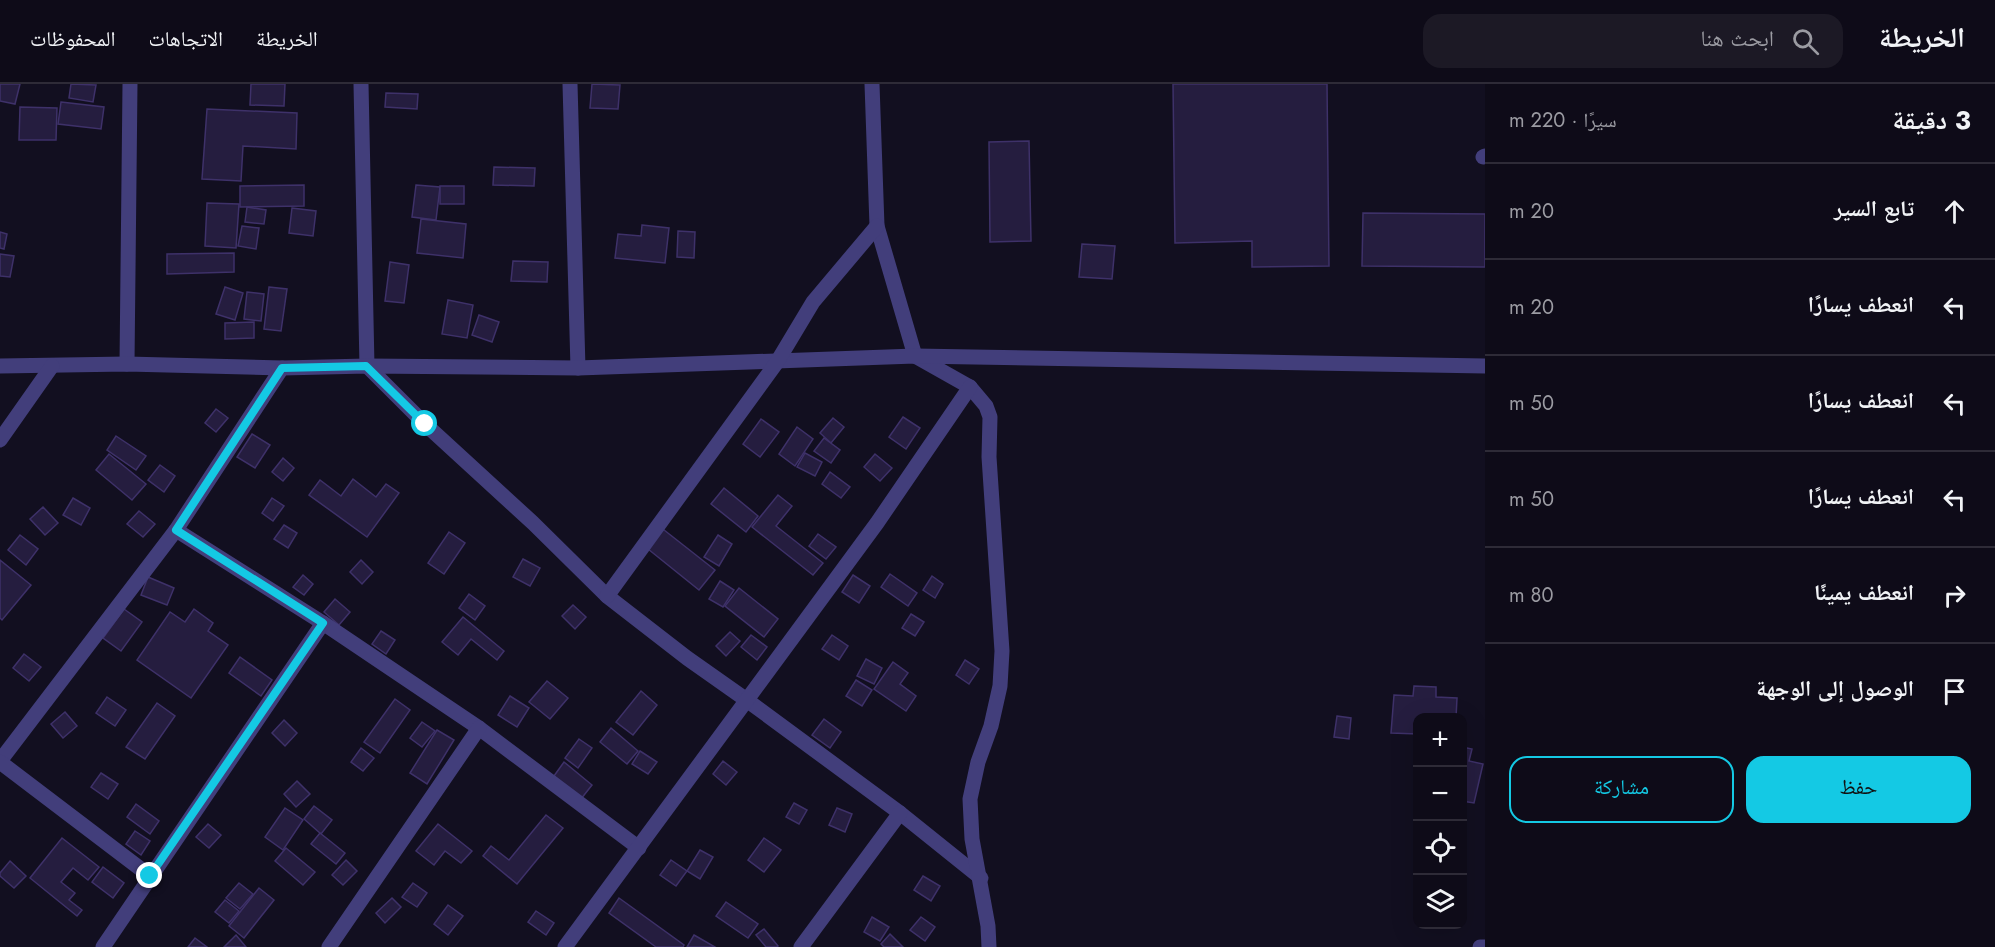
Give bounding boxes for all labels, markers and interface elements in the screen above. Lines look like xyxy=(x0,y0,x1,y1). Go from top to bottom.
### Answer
search box xyxy=(1423,14,1843,68)
text: الخريطة xyxy=(1879,17,1965,58)
text: ابحث هنا xyxy=(1700,22,1774,54)
text: المحفوظات xyxy=(30,24,115,54)
text: الاتجاهات xyxy=(148,24,223,54)
text: الخريطة xyxy=(256,24,318,54)
icon: search xyxy=(1789,25,1822,58)
text: 3 دقيقة xyxy=(1892,101,1971,139)
text: سيرًا · 220 m xyxy=(1509,106,1617,135)
text: تابع السير xyxy=(1834,192,1914,224)
icon: ahead xyxy=(1938,195,1971,228)
text: 20 m xyxy=(1509,197,1554,226)
text: انعطف يسارًا xyxy=(1808,288,1914,320)
icon: left xyxy=(1938,291,1971,324)
text: 20 m xyxy=(1509,293,1554,322)
text: انعطف يسارًا xyxy=(1808,384,1914,416)
icon: left xyxy=(1938,387,1971,420)
text: 50 m xyxy=(1509,389,1554,418)
route start xyxy=(411,410,437,436)
text: انعطف يسارًا xyxy=(1808,480,1914,512)
icon: left xyxy=(1938,483,1971,516)
text: 50 m xyxy=(1509,485,1554,514)
text: انعطف يمينًا xyxy=(1814,576,1914,608)
icon: right xyxy=(1938,579,1971,612)
text: 80 m xyxy=(1509,581,1554,610)
text: الوصول إلى الوجهة xyxy=(1756,672,1914,704)
icon: arrive xyxy=(1938,675,1971,708)
map controls xyxy=(1413,713,1467,929)
button: + xyxy=(1413,713,1467,767)
button: مشاركة xyxy=(1509,756,1734,823)
button: حفظ xyxy=(1746,756,1971,823)
button: − xyxy=(1413,767,1467,821)
button: locate xyxy=(1413,821,1467,875)
route end xyxy=(136,862,162,888)
button: layers xyxy=(1413,875,1467,929)

